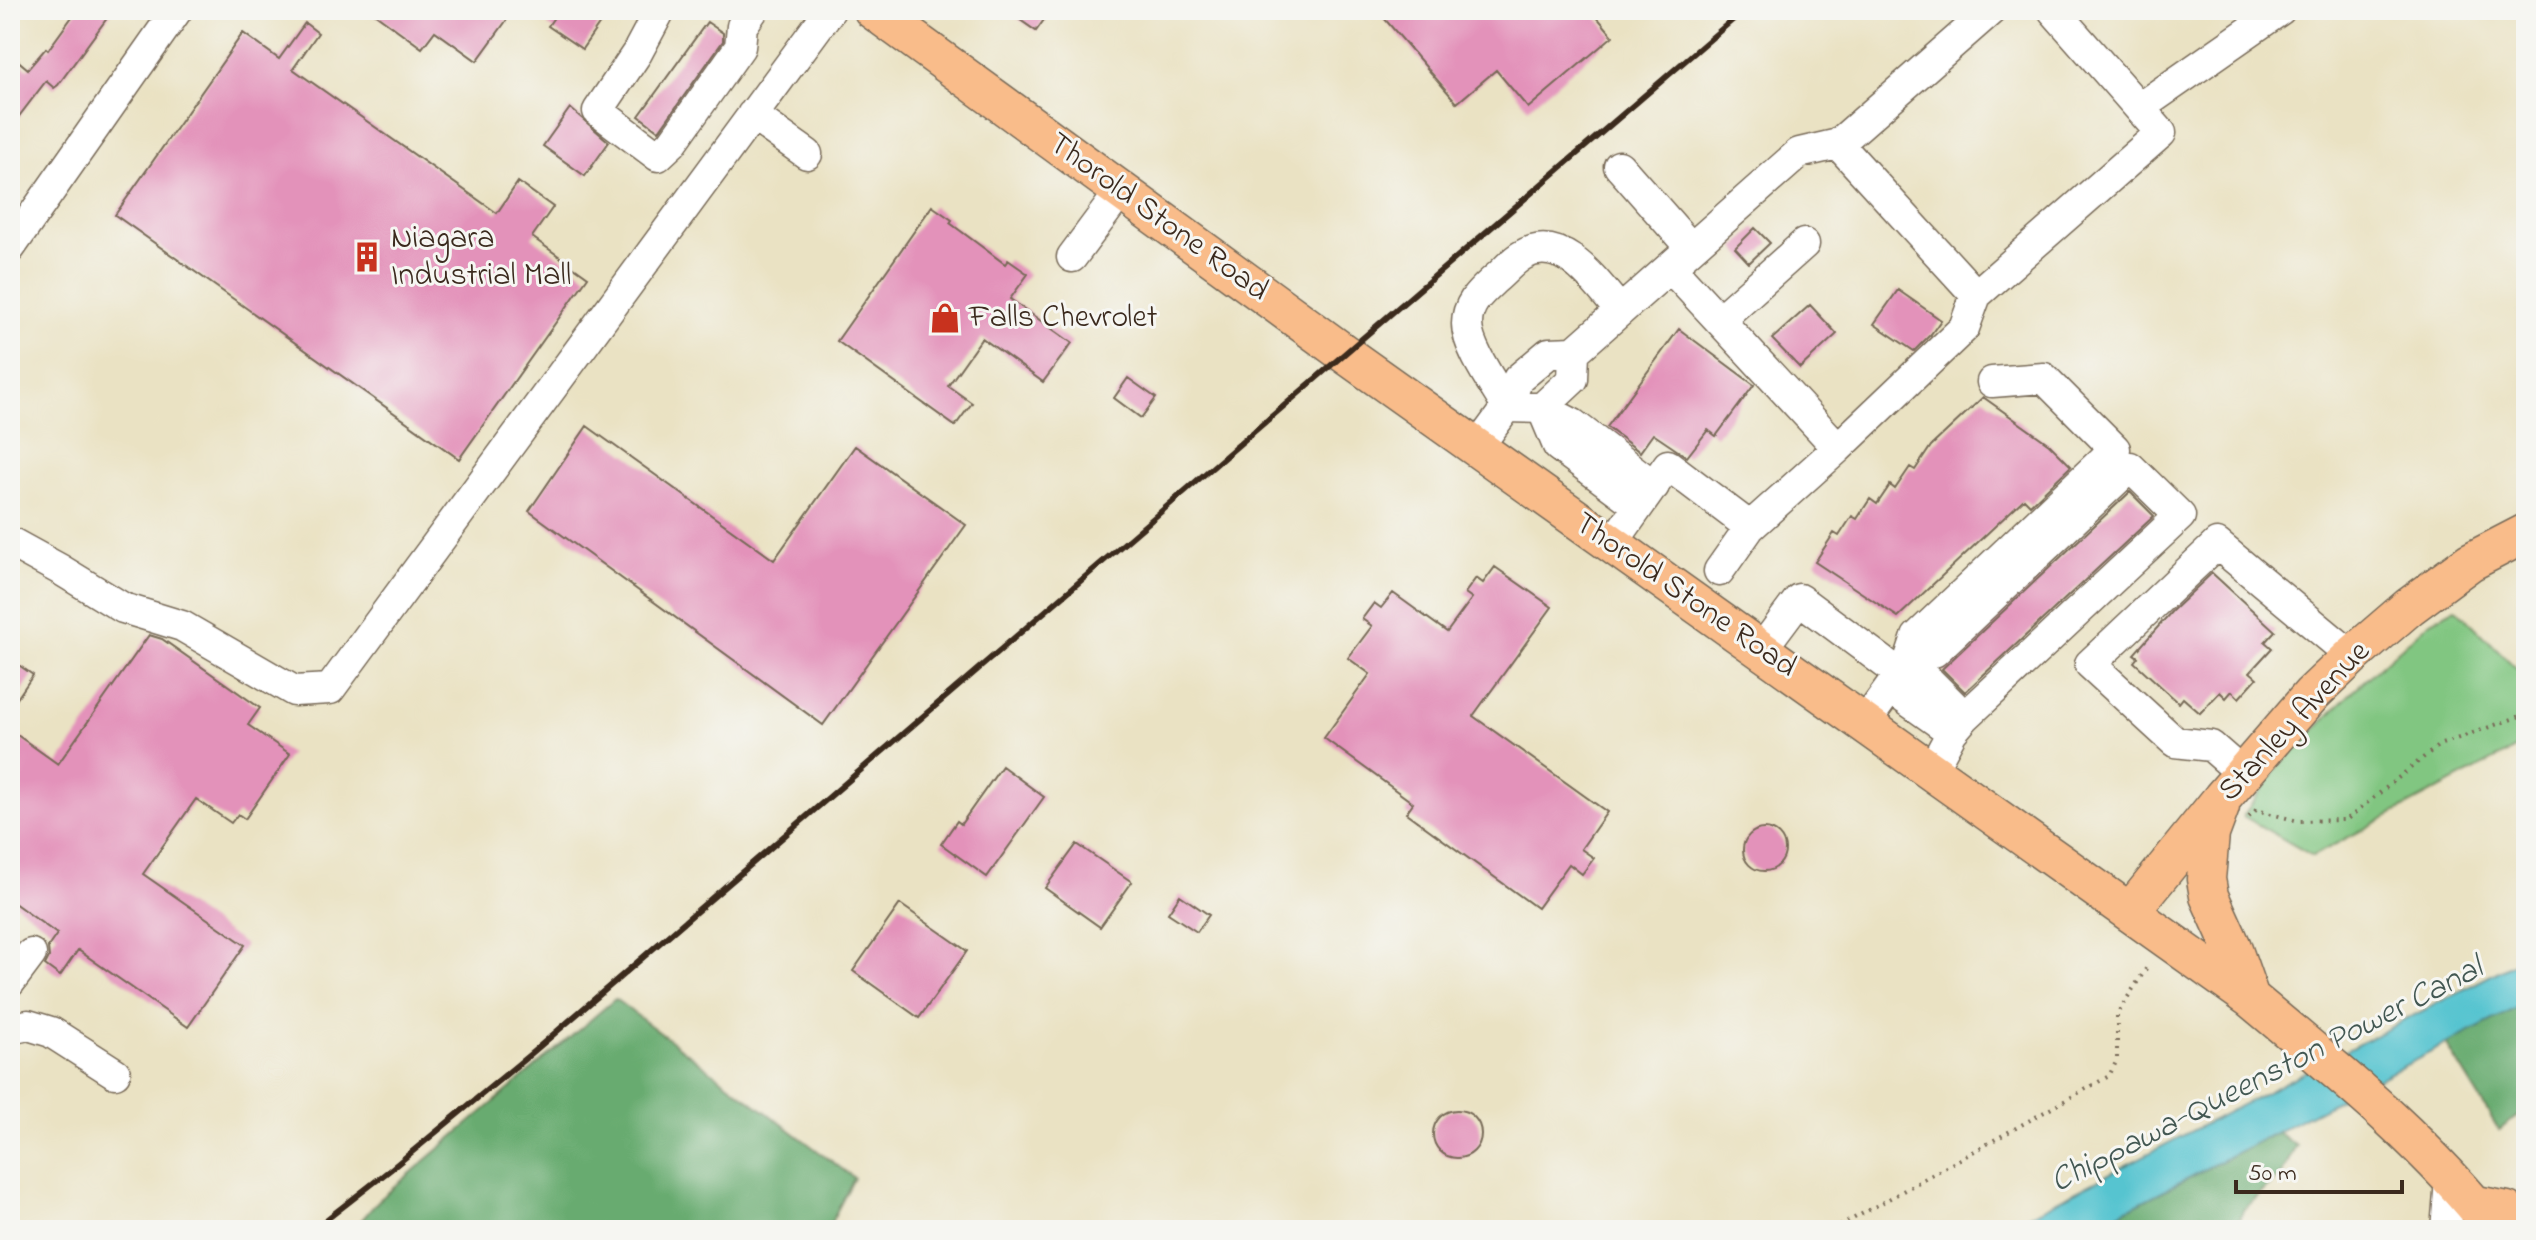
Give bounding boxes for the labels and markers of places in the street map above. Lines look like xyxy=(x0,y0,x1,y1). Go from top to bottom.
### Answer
place label: Niagara Industrial Mall xyxy=(391,216,571,300)
building icon: Niagara Industrial Mall xyxy=(350,240,384,274)
place label: Falls Chevrolet xyxy=(968,295,1158,342)
shop icon: Falls Chevrolet xyxy=(928,301,962,335)

